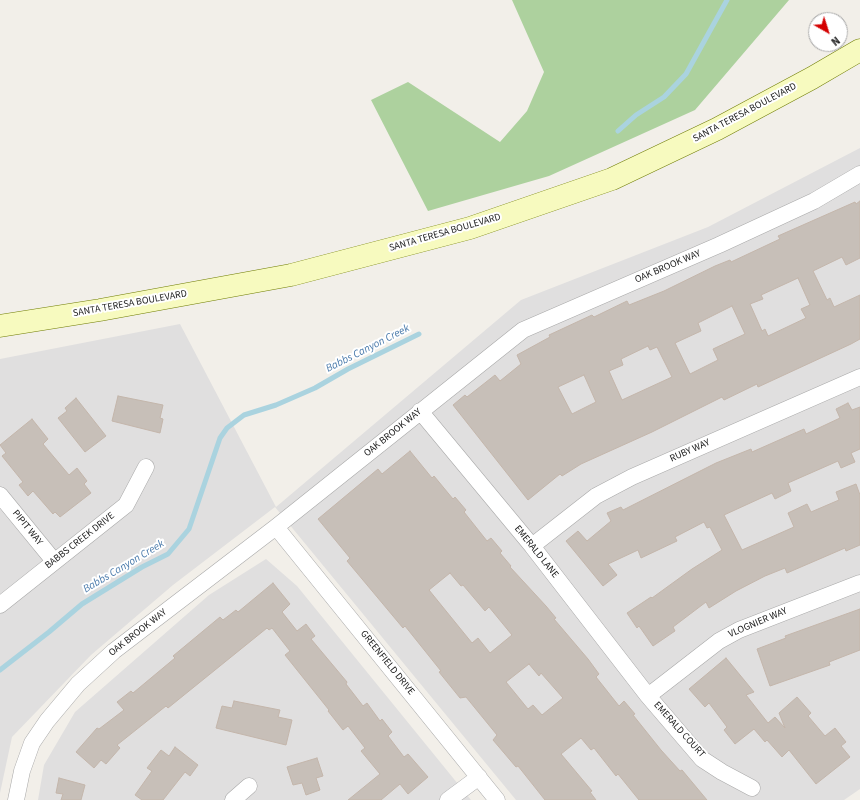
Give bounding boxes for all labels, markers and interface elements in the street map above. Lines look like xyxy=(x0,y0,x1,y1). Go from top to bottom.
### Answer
north arrow xyxy=(808,12,848,52)
text: N xyxy=(828,33,843,49)
street label: SANTA TERESA BOULEVARD xyxy=(691,81,799,145)
street label: SANTA TERESA BOULEVARD xyxy=(388,211,502,255)
street label: OAK BROOK WAY xyxy=(633,248,703,286)
street label: SANTA TERESA BOULEVARD xyxy=(72,288,188,320)
water label: Babbs Canyon Creek xyxy=(324,322,412,376)
street label: OAK BROOK WAY xyxy=(362,406,424,460)
street label: RUBY WAY xyxy=(668,437,712,465)
street label: PIPIT WAY xyxy=(9,508,45,548)
street label: BABBS CREEK DRIVE xyxy=(43,510,117,572)
street label: EMERALD LANE xyxy=(511,523,561,581)
water label: Babbs Canyon Creek xyxy=(81,538,167,596)
street label: VLOGNIER WAY xyxy=(727,605,789,641)
street label: OAK BROOK WAY xyxy=(107,607,169,659)
street label: GREENFIELD DRIVE xyxy=(357,628,417,698)
street label: EMERALD COURT xyxy=(651,699,707,761)

